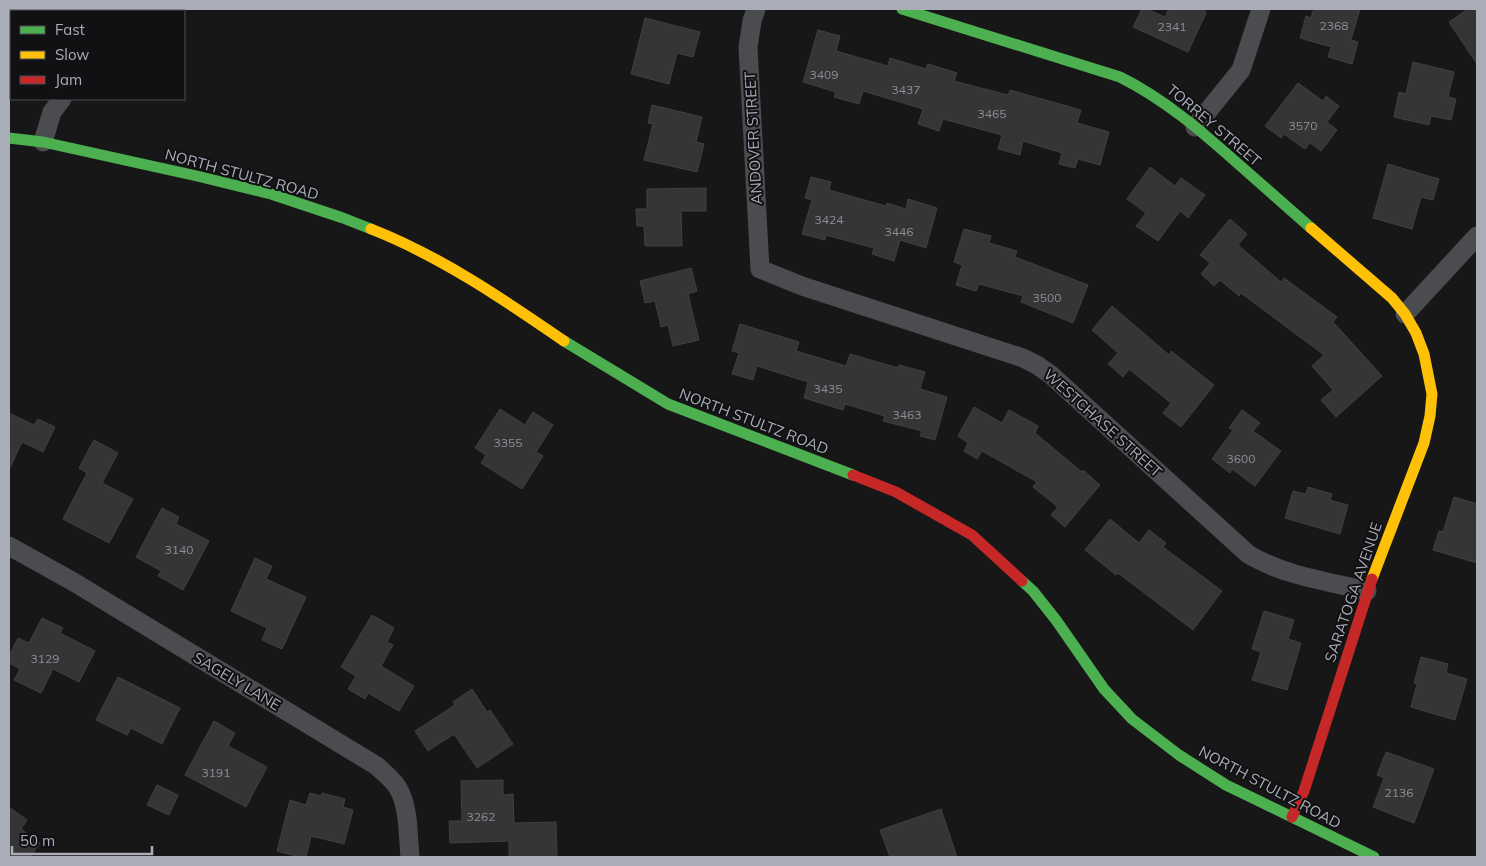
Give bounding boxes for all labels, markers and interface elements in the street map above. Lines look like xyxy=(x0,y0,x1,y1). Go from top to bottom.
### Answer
legend xyxy=(10,10,185,100)
house number: 2368 xyxy=(1320,18,1348,33)
house number: 2341 xyxy=(1158,19,1186,34)
text: Fast xyxy=(55,20,85,39)
text: Slow xyxy=(55,45,89,64)
house number: 3409 xyxy=(810,67,838,82)
text: Jam xyxy=(55,70,82,89)
street label: ANDOVER STREET xyxy=(740,71,766,205)
street label: TORREY STREET xyxy=(1163,80,1265,170)
house number: 3437 xyxy=(892,82,920,97)
house number: 3465 xyxy=(978,106,1006,121)
house number: 3570 xyxy=(1289,118,1317,133)
street label: NORTH STULTZ ROAD xyxy=(163,144,321,204)
house number: 3424 xyxy=(815,212,843,227)
house number: 3446 xyxy=(885,224,913,239)
house number: 3500 xyxy=(1033,290,1061,305)
street label: WESTCHASE STREET xyxy=(1040,365,1166,481)
house number: 3435 xyxy=(814,381,842,396)
street label: NORTH STULTZ ROAD xyxy=(677,384,831,458)
house number: 3463 xyxy=(893,407,921,422)
house number: 3355 xyxy=(494,435,522,450)
house number: 3600 xyxy=(1227,451,1255,466)
street label: SARATOGA AVENUE xyxy=(1320,519,1386,664)
house number: 3140 xyxy=(165,542,193,557)
street label: SAGELY LANE xyxy=(190,648,284,715)
house number: 3129 xyxy=(31,651,59,666)
street label: NORTH STULTZ ROAD xyxy=(1196,741,1344,833)
house number: 3191 xyxy=(202,765,230,780)
house number: 2136 xyxy=(1385,785,1413,800)
house number: 3262 xyxy=(467,809,495,824)
scale bar xyxy=(12,824,152,856)
text: 50 m xyxy=(20,831,55,850)

